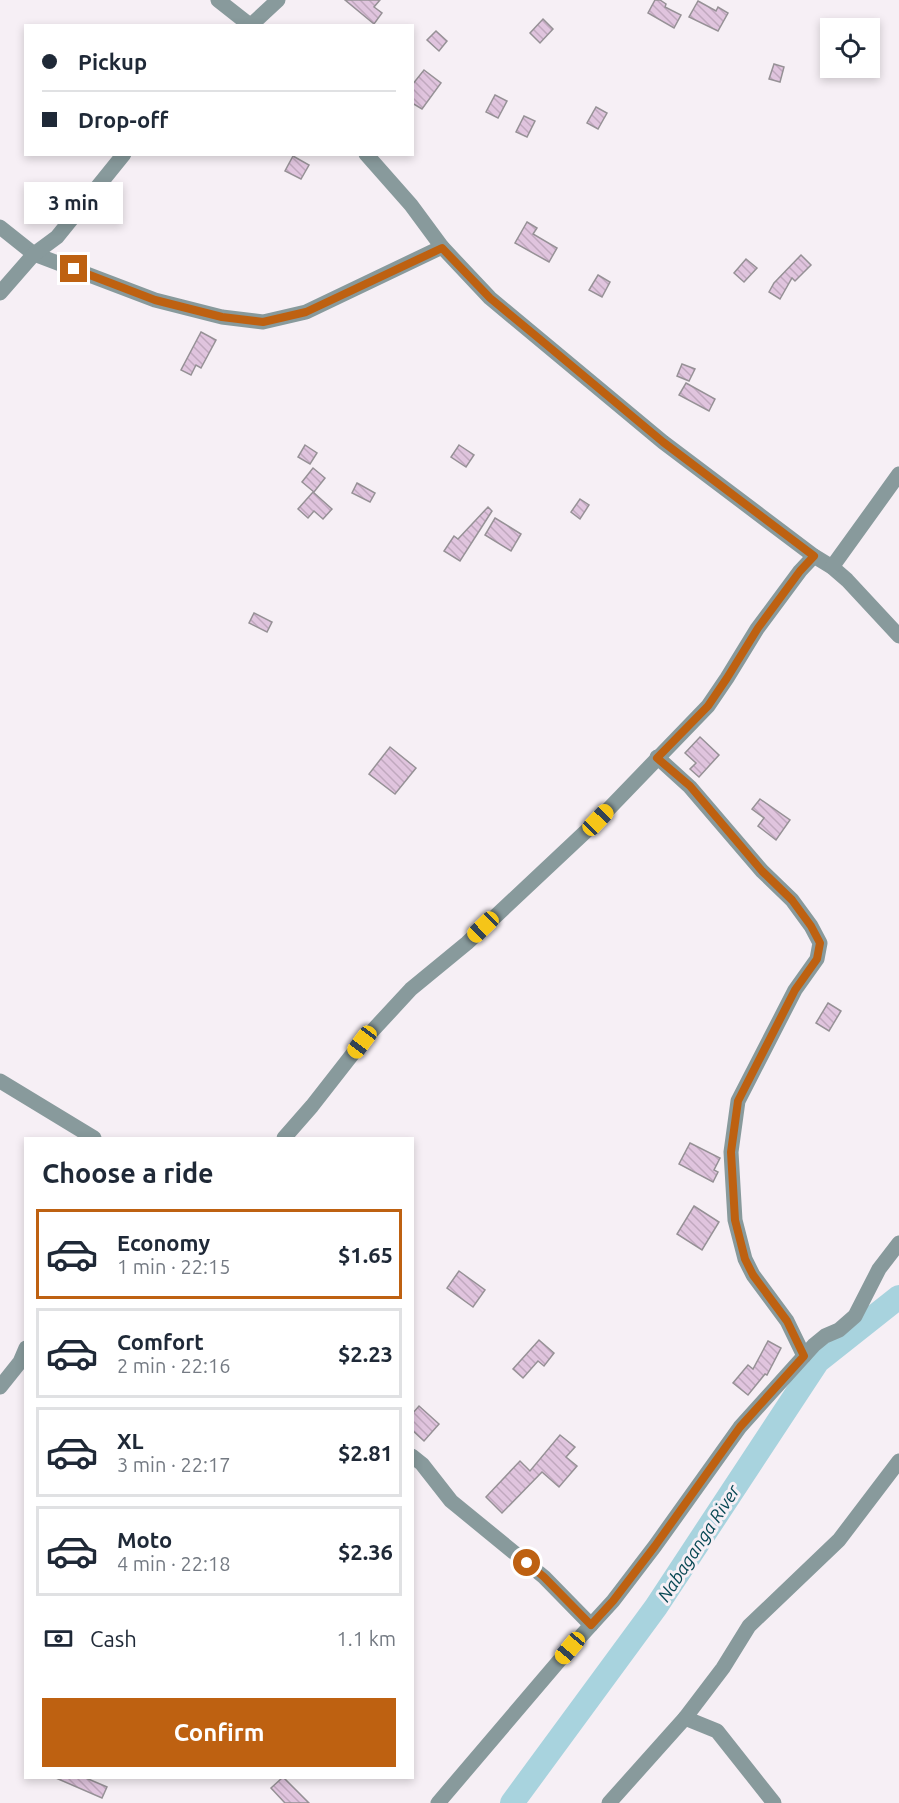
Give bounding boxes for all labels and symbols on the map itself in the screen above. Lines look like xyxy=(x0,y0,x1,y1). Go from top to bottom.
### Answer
callout: 3 min xyxy=(25,182,124,224)
route end xyxy=(60,255,87,282)
car xyxy=(579,801,617,839)
car xyxy=(464,908,502,946)
car xyxy=(344,1022,380,1062)
water label: Nabaganga River xyxy=(653,1480,744,1605)
route start xyxy=(513,1549,540,1576)
car xyxy=(552,1628,588,1668)

